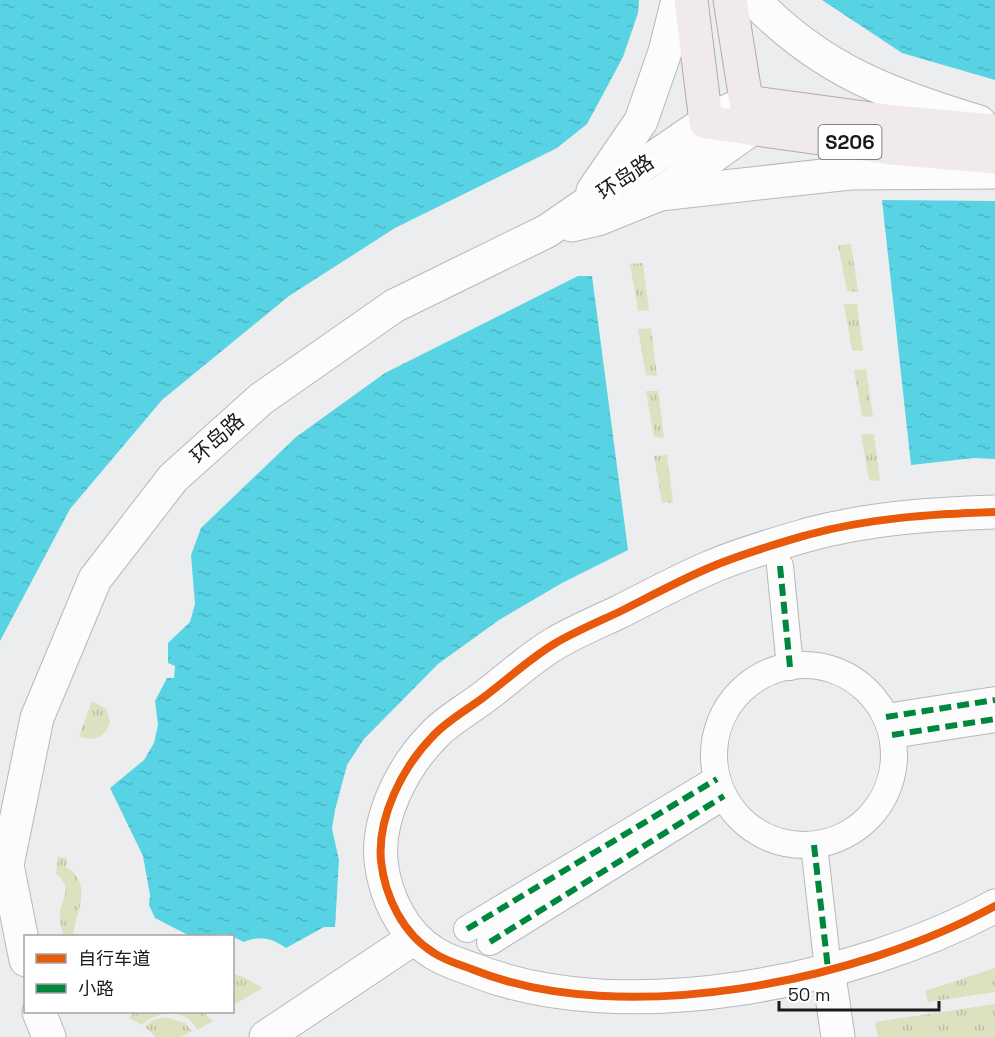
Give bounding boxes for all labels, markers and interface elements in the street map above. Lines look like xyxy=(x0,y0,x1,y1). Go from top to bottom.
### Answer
road number: S206 xyxy=(818,125,882,159)
street label: 环岛路 xyxy=(591,148,659,206)
street label: 环岛路 xyxy=(185,407,249,469)
legend xyxy=(24,935,234,1013)
text: 自行车道 xyxy=(78,947,150,970)
scale bar xyxy=(779,974,940,1012)
text: 小路 xyxy=(78,977,114,1000)
text: 50 m xyxy=(788,983,830,1006)

